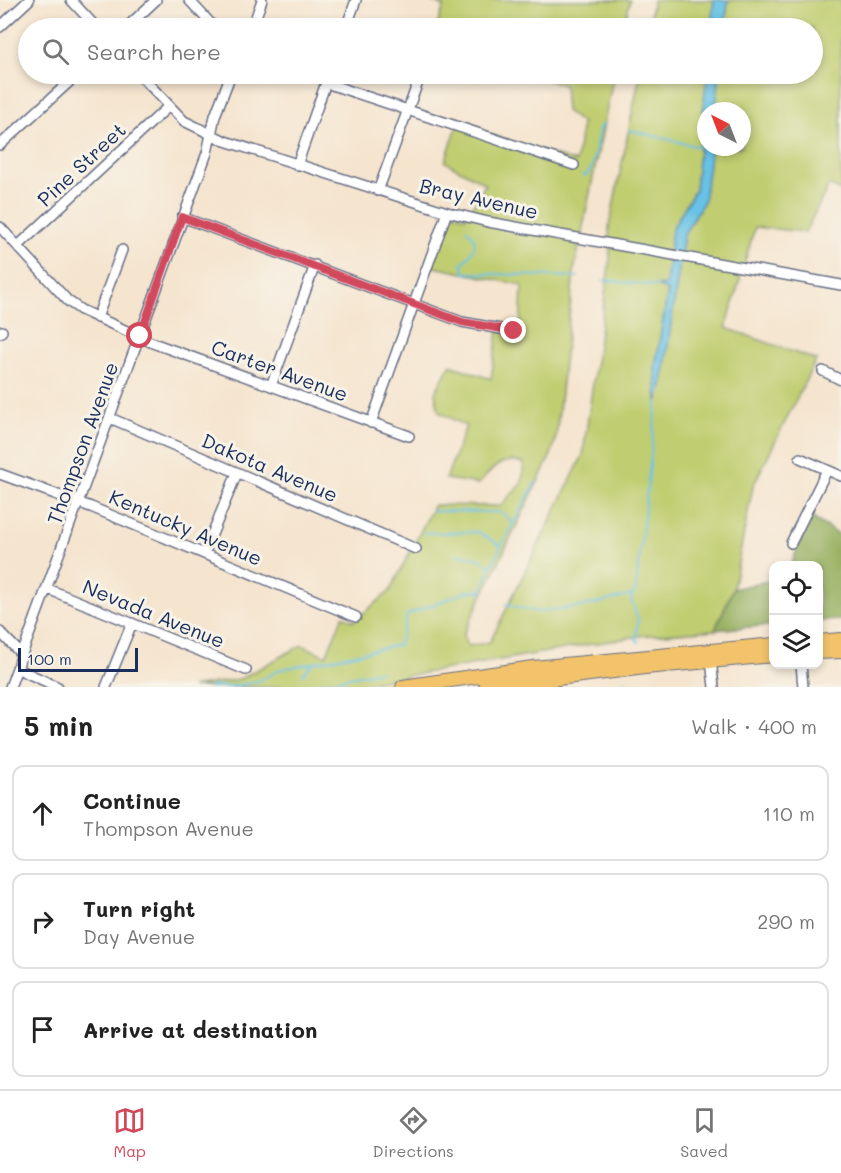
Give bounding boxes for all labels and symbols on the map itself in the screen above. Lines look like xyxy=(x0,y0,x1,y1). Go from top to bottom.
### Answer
north arrow xyxy=(697,102,751,156)
street label: Pine Street xyxy=(31,116,131,212)
street label: Bray Avenue xyxy=(417,172,541,224)
route end xyxy=(500,317,526,343)
route start xyxy=(126,322,152,348)
street label: Carter Avenue xyxy=(208,333,352,407)
street label: Thompson Avenue xyxy=(41,358,123,528)
street label: Dakota Avenue xyxy=(198,427,342,507)
street label: Kentucky Avenue xyxy=(106,483,266,571)
street label: Nevada Avenue xyxy=(79,573,229,653)
scale bar xyxy=(18,645,138,672)

